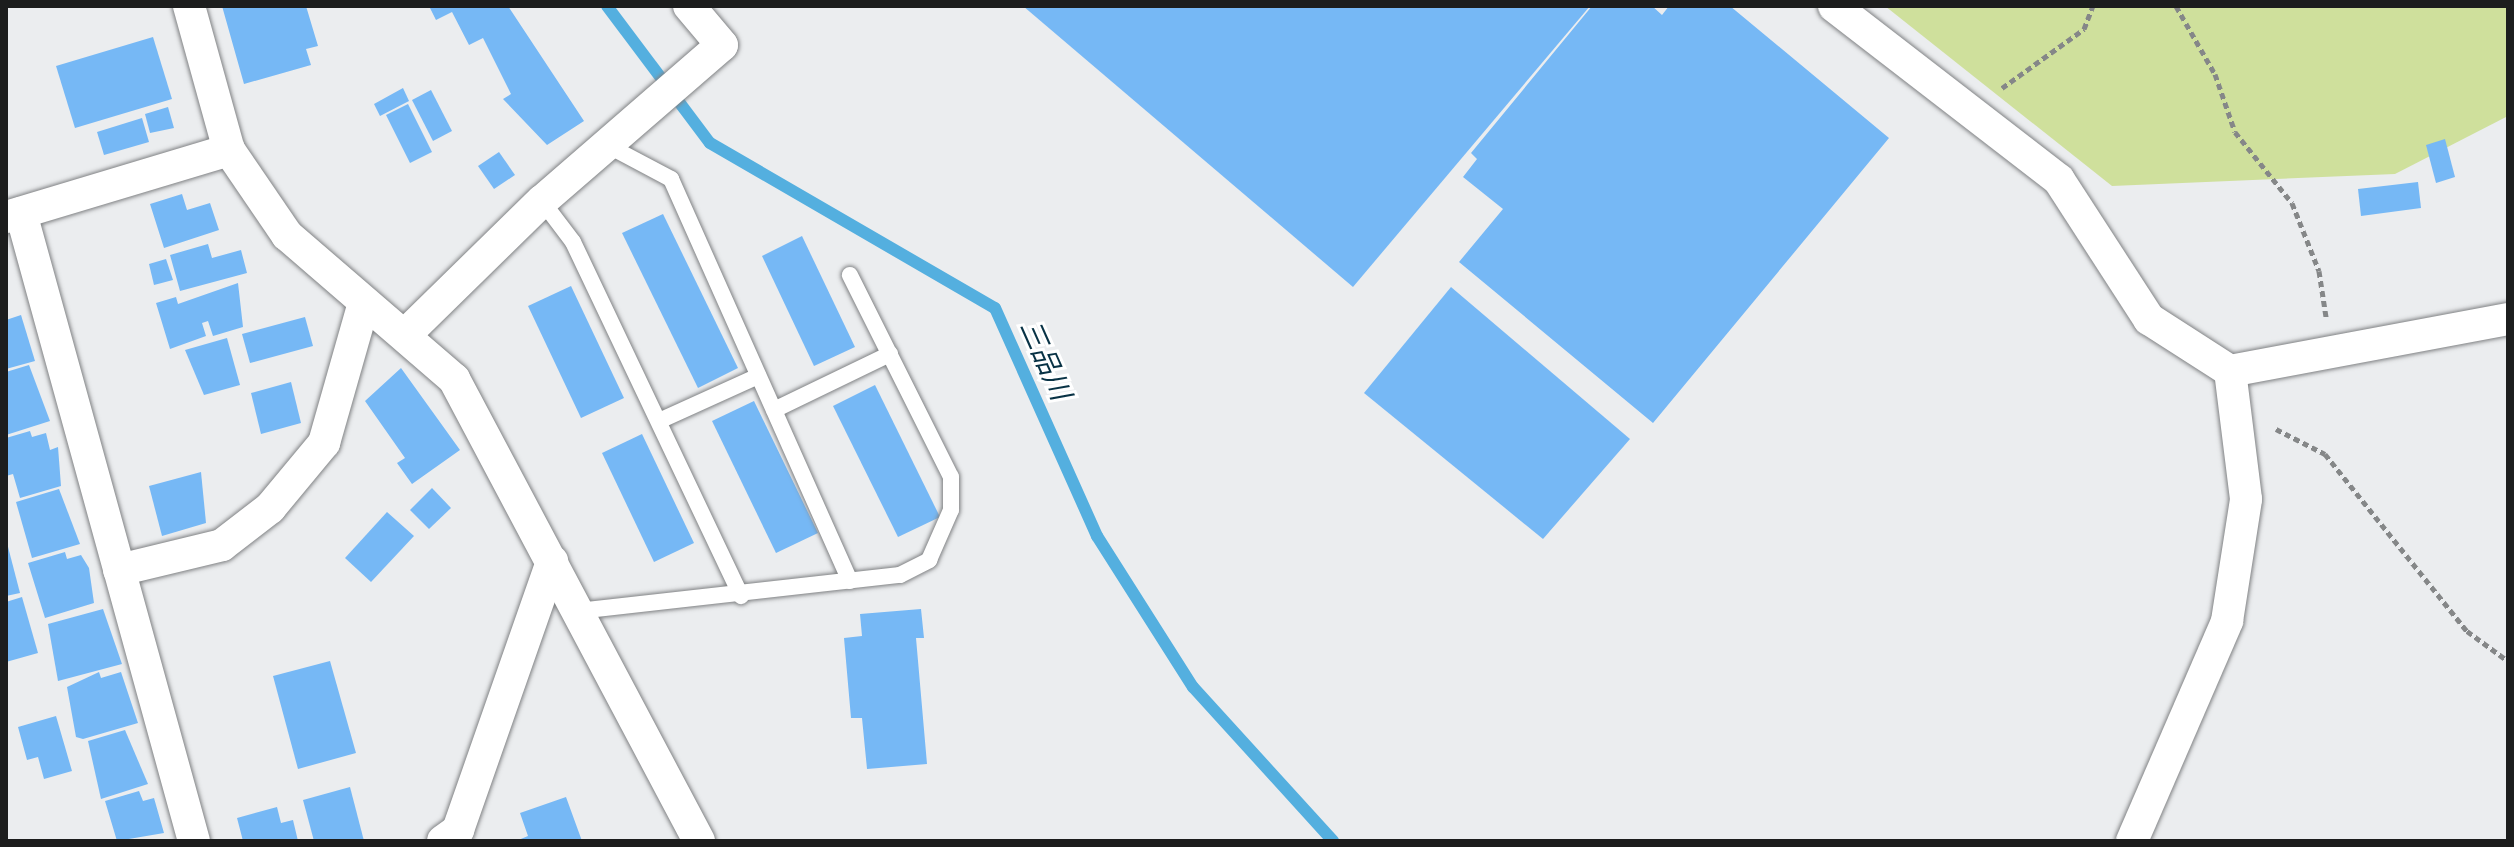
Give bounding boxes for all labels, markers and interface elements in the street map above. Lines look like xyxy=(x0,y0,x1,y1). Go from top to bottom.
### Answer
water label: 三品川 xyxy=(1013,315,1077,405)

